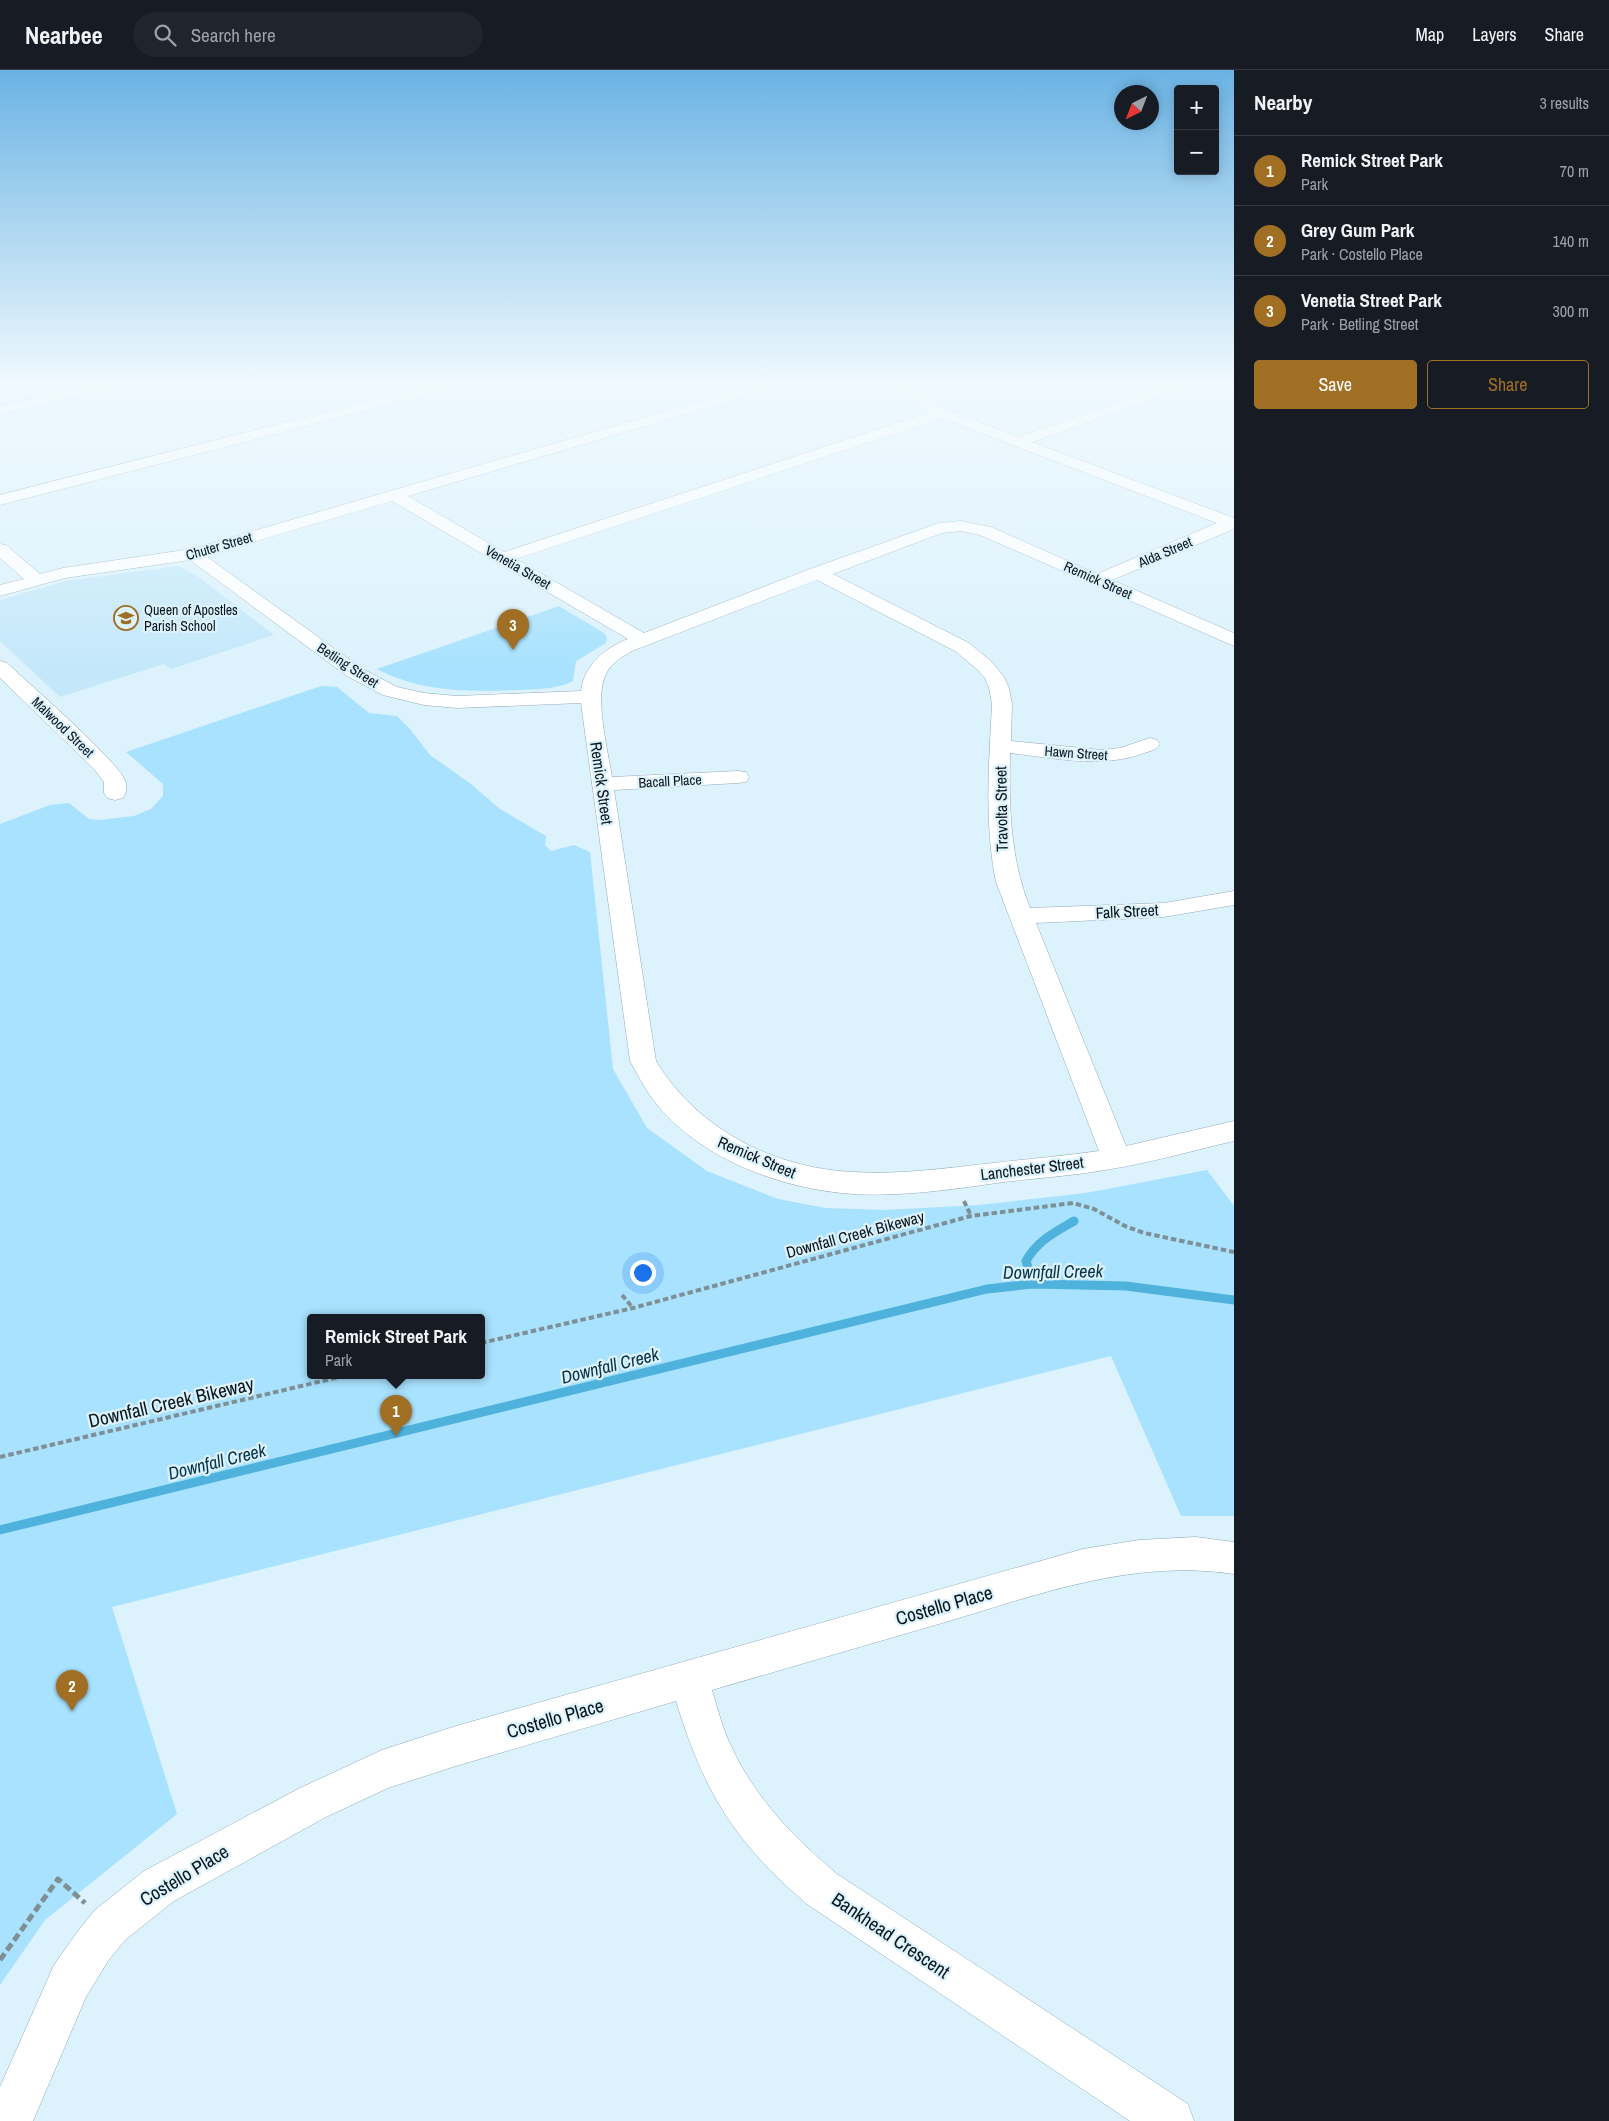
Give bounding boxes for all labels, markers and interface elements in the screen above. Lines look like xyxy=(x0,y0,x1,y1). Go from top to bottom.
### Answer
search box xyxy=(133,12,483,57)
text: Nearbee xyxy=(25,19,103,51)
icon: search xyxy=(151,21,179,49)
text: Search here xyxy=(191,22,276,48)
text: Map xyxy=(1416,22,1444,47)
text: Layers xyxy=(1472,22,1517,47)
text: Share xyxy=(1545,22,1584,47)
north arrow xyxy=(1114,85,1159,130)
map controls xyxy=(1174,85,1219,175)
button: + xyxy=(1174,85,1219,130)
text: Nearby xyxy=(1254,88,1312,117)
text: 3 results xyxy=(1539,92,1589,114)
button: − xyxy=(1174,130,1219,175)
text: Remick Street Park xyxy=(1301,147,1443,173)
text: 1 xyxy=(1266,160,1274,182)
text: 70 m xyxy=(1560,160,1589,182)
text: Park xyxy=(1301,173,1328,195)
text: Grey Gum Park xyxy=(1301,217,1414,243)
text: 2 xyxy=(1266,230,1274,252)
text: 140 m xyxy=(1553,230,1589,252)
text: Park · Costello Place xyxy=(1301,243,1423,265)
text: Venetia Street Park xyxy=(1301,287,1442,313)
text: 3 xyxy=(1266,300,1274,322)
text: 300 m xyxy=(1553,300,1589,322)
text: Park · Betling Street xyxy=(1301,313,1418,335)
button: Save xyxy=(1254,360,1417,409)
button: Share xyxy=(1427,360,1589,409)
street label: Chuter Street xyxy=(184,528,254,564)
street label: Alda Street xyxy=(1134,533,1195,572)
street label: Venetia Street xyxy=(482,541,554,593)
street label: Remick Street xyxy=(1061,557,1135,603)
place label: Queen of Apostles Parish School xyxy=(144,601,238,635)
school or university icon: Queen of Apostles Parish School xyxy=(113,605,139,631)
pin: 3 xyxy=(497,609,529,650)
street label: Betling Street xyxy=(314,639,382,691)
street label: Malwood Street xyxy=(28,693,98,761)
street label: Remick Street xyxy=(585,740,619,826)
street label: Hawn Street xyxy=(1044,742,1108,764)
street label: Travolta Street xyxy=(989,766,1013,852)
street label: Bacall Place xyxy=(638,770,702,792)
street label: Falk Street xyxy=(1095,898,1159,924)
street label: Remick Street xyxy=(714,1131,800,1184)
street label: Lanchester Street xyxy=(979,1151,1085,1185)
street label: Downfall Creek Bikeway xyxy=(783,1205,927,1263)
water label: Downfall Creek xyxy=(1003,1258,1104,1285)
your location xyxy=(630,1260,656,1286)
popup xyxy=(307,1314,485,1379)
text: Remick Street Park xyxy=(325,1323,467,1349)
water label: Downfall Creek xyxy=(558,1341,662,1390)
text: Park xyxy=(325,1349,352,1371)
street label: Downfall Creek Bikeway xyxy=(86,1370,256,1434)
pin: 1 xyxy=(380,1395,412,1436)
water label: Downfall Creek xyxy=(165,1437,269,1486)
street label: Costello Place xyxy=(893,1579,995,1631)
pin: 2 xyxy=(56,1670,88,1711)
street label: Costello Place xyxy=(504,1692,606,1744)
street label: Costello Place xyxy=(135,1838,233,1912)
street label: Bankhead Crescent xyxy=(827,1886,956,1984)

